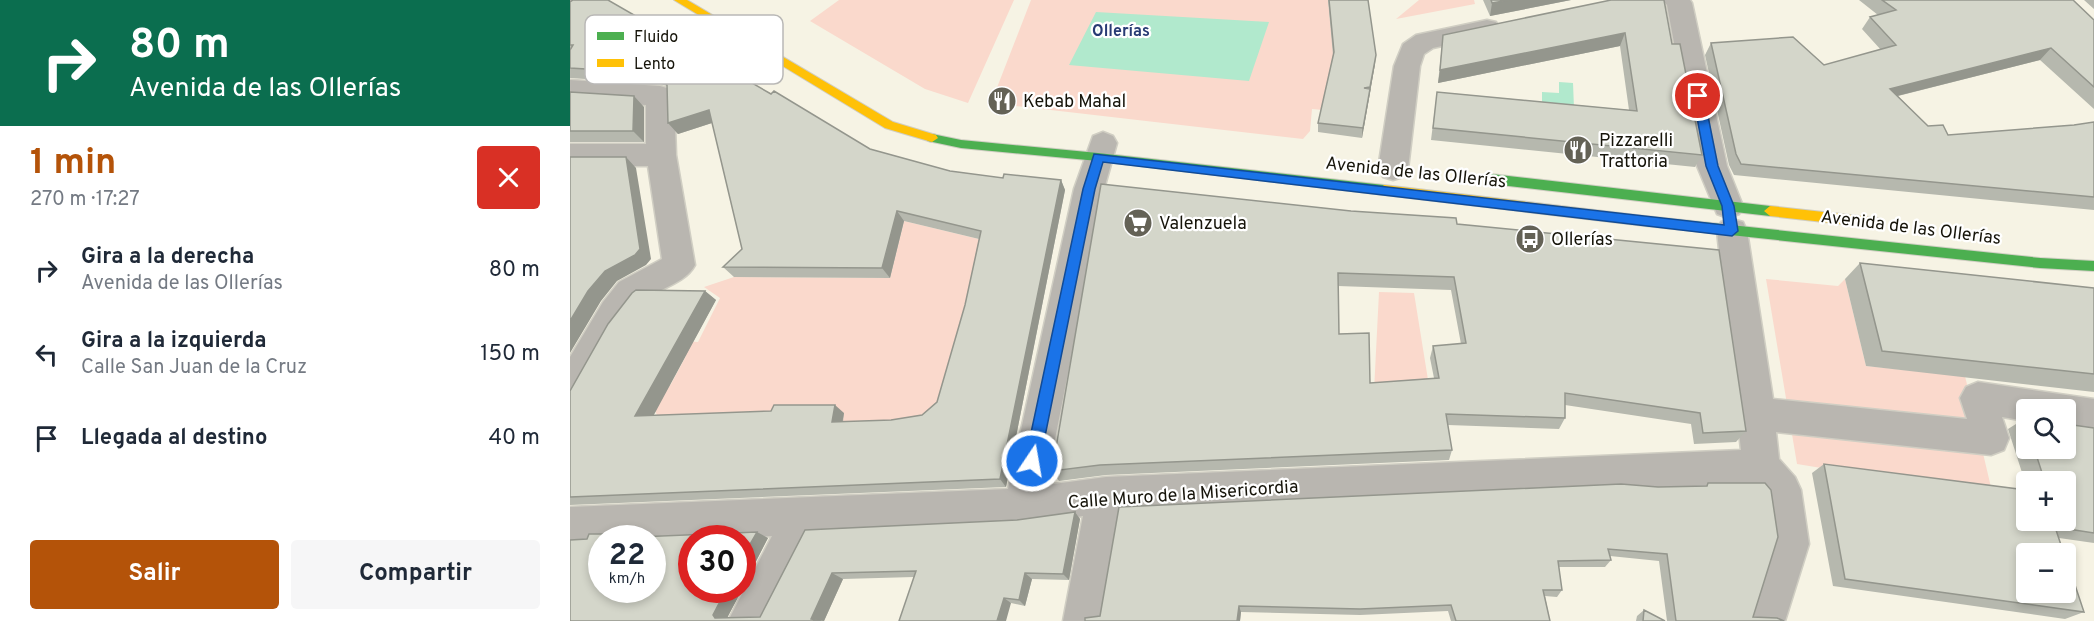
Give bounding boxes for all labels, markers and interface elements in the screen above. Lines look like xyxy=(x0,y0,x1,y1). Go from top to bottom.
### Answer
legend xyxy=(585,15,783,84)
text: 80 m xyxy=(129,20,230,73)
district label: Ollerías xyxy=(1092,22,1150,42)
icon: right xyxy=(30,24,108,102)
text: Fluido xyxy=(634,28,678,48)
text: Lento xyxy=(634,55,675,75)
pin xyxy=(1672,70,1723,121)
text: Avenida de las Ollerías xyxy=(129,72,401,106)
icon: arrive xyxy=(1681,79,1714,112)
restaurant icon: Kebab Mahal xyxy=(986,85,1018,117)
place label: Kebab Mahal xyxy=(1023,91,1126,114)
place label: Pizzarelli Trattoria xyxy=(1599,130,1673,174)
restaurant icon: Pizzarelli Trattoria xyxy=(1562,134,1594,166)
text: 1 min xyxy=(30,141,116,187)
button: close xyxy=(477,146,540,209)
street label: Avenida de las Ollerías xyxy=(1324,153,1507,194)
text: 270 m · 17:27 xyxy=(30,187,140,213)
street label: Avenida de las Ollerías xyxy=(1819,206,2002,251)
supermarket icon: Valenzuela xyxy=(1122,207,1154,239)
place label: Valenzuela xyxy=(1159,213,1247,236)
bus stop icon: Ollerías xyxy=(1514,223,1546,255)
place label: Ollerías xyxy=(1551,229,1613,252)
text: Gira a la derecha xyxy=(81,244,254,271)
icon: right xyxy=(30,254,63,287)
text: 80 m xyxy=(489,257,540,284)
text: Avenida de las Ollerías xyxy=(81,271,283,297)
text: Gira a la izquierda xyxy=(81,328,267,355)
icon: left xyxy=(30,338,63,371)
text: 150 m xyxy=(480,341,540,368)
text: Calle San Juan de la Cruz xyxy=(81,355,307,381)
map controls xyxy=(2016,399,2076,603)
button: search xyxy=(2016,399,2076,459)
icon: arrive xyxy=(30,422,63,455)
text: Llegada al destino xyxy=(81,425,267,452)
text: 40 m xyxy=(488,425,540,452)
position arrow xyxy=(1000,429,1064,493)
button: + xyxy=(2016,471,2076,531)
street label: Calle Muro de la Misericordia xyxy=(1067,476,1299,515)
speed limit sign: 30 xyxy=(678,525,756,603)
text: 22 xyxy=(609,538,645,575)
button: Salir xyxy=(30,540,279,609)
button: Compartir xyxy=(291,540,540,609)
button: − xyxy=(2016,543,2076,603)
text: km/h xyxy=(609,570,645,589)

